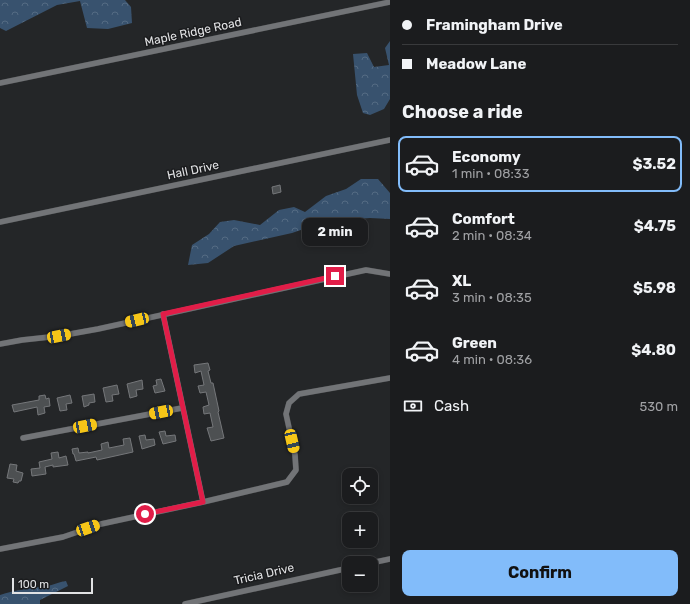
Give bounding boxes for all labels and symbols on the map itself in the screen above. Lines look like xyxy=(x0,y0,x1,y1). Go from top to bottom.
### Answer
street label: Maple Ridge Road xyxy=(143,15,243,49)
street label: Hall Drive xyxy=(166,158,221,182)
callout: 2 min xyxy=(302,218,368,246)
route end xyxy=(326,267,344,285)
car xyxy=(124,311,150,329)
car xyxy=(46,328,72,344)
car xyxy=(148,404,174,420)
car xyxy=(72,418,98,434)
car xyxy=(283,428,301,454)
route start xyxy=(136,505,154,523)
car xyxy=(75,518,101,538)
street label: Tricia Drive xyxy=(233,560,296,588)
scale bar xyxy=(12,576,93,595)

